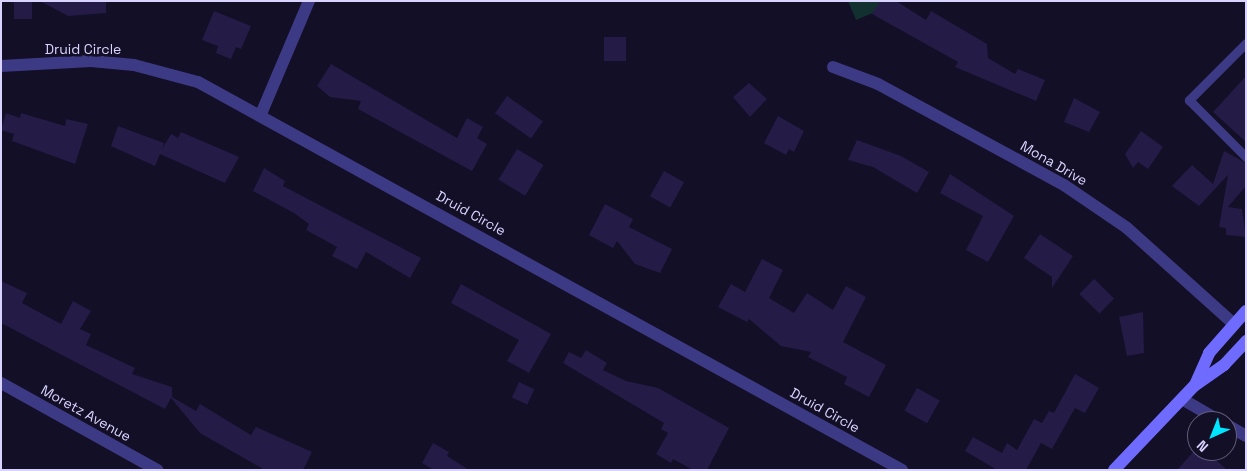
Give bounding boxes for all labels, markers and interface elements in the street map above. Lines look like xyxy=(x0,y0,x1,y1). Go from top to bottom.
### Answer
street label: Druid Circle xyxy=(45,41,121,57)
street label: Mona Drive xyxy=(1018,137,1090,189)
street label: Druid Circle xyxy=(433,187,509,239)
street label: Moretz Avenue xyxy=(38,381,134,445)
street label: Druid Circle xyxy=(787,384,863,436)
north arrow xyxy=(1187,411,1237,461)
text: N xyxy=(1193,436,1212,456)

